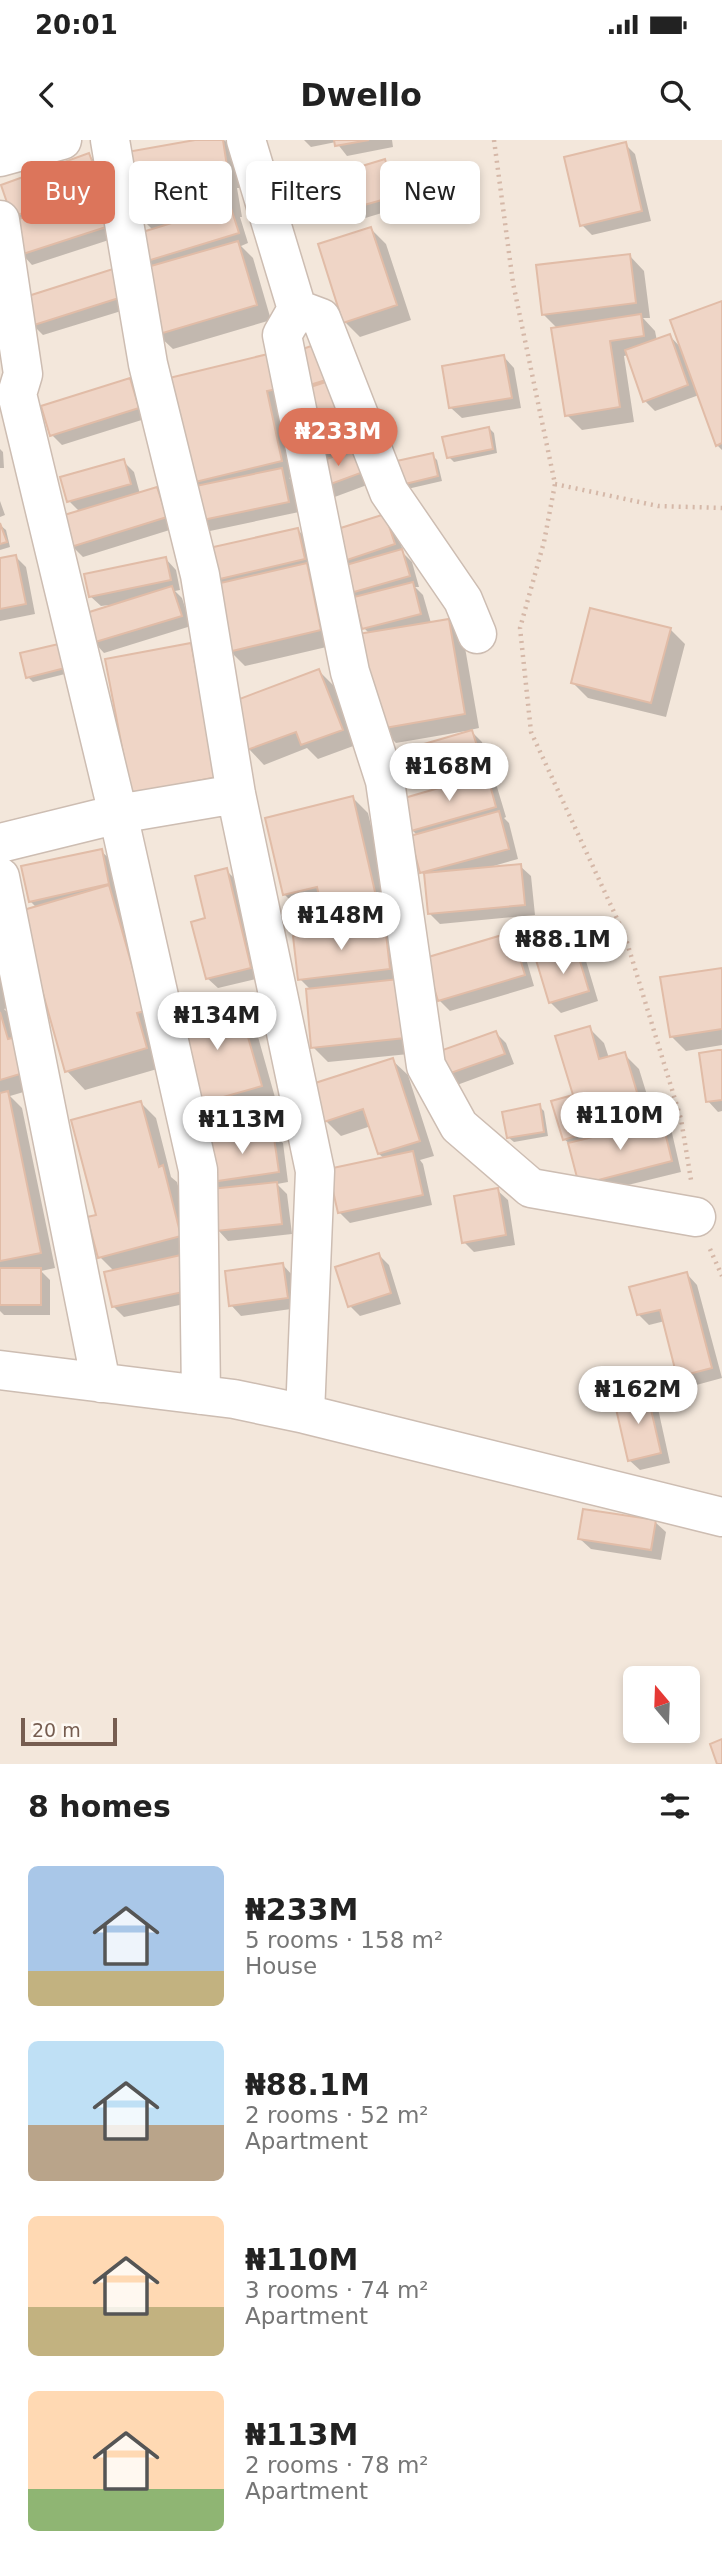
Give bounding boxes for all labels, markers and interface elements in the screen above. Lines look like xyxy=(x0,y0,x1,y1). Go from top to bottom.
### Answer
text: 20:01 xyxy=(35,10,118,40)
icon: back xyxy=(28,76,66,114)
text: Dwello xyxy=(300,76,422,114)
icon: search xyxy=(656,76,694,114)
chip: Buy xyxy=(21,161,115,224)
chip: Rent xyxy=(129,161,232,224)
chip: Filters xyxy=(246,161,366,224)
chip: New xyxy=(380,161,480,224)
pin: ₦233M xyxy=(289,408,387,468)
text: ₦233M xyxy=(295,418,381,444)
pin: ₦168M xyxy=(400,744,498,803)
text: ₦168M xyxy=(406,753,492,779)
pin: ₦148M xyxy=(292,892,390,952)
text: ₦148M xyxy=(298,902,384,928)
pin: ₦88.1M xyxy=(506,916,620,976)
text: ₦88.1M xyxy=(515,926,611,952)
pin: ₦134M xyxy=(168,992,266,1052)
text: ₦134M xyxy=(174,1002,260,1028)
pin: ₦110M xyxy=(571,1093,669,1152)
pin: ₦113M xyxy=(193,1096,291,1156)
text: ₦110M xyxy=(577,1102,663,1128)
text: ₦113M xyxy=(199,1106,285,1132)
pin: ₦162M xyxy=(589,1366,687,1426)
text: ₦162M xyxy=(595,1376,681,1402)
north arrow xyxy=(623,1666,700,1743)
map controls xyxy=(623,1666,700,1743)
scale bar xyxy=(21,1715,117,1747)
text: 20 m xyxy=(32,1719,81,1741)
icon: filters xyxy=(656,1787,694,1825)
text: 8 homes xyxy=(28,1789,171,1824)
text: ₦233M xyxy=(245,1892,358,1927)
icon: home xyxy=(84,1894,168,1978)
text: 5 rooms · 158 m² xyxy=(245,1927,443,1953)
text: House xyxy=(245,1953,317,1979)
text: ₦88.1M xyxy=(245,2067,370,2102)
icon: home xyxy=(84,2069,168,2153)
text: 2 rooms · 52 m² xyxy=(245,2102,429,2128)
text: Apartment xyxy=(245,2128,368,2154)
text: ₦110M xyxy=(245,2242,358,2277)
icon: home xyxy=(84,2244,168,2328)
text: 3 rooms · 74 m² xyxy=(245,2277,429,2303)
text: Apartment xyxy=(245,2303,368,2329)
text: ₦113M xyxy=(245,2417,358,2452)
icon: home xyxy=(84,2419,168,2503)
text: 2 rooms · 78 m² xyxy=(245,2452,429,2478)
text: Apartment xyxy=(245,2478,368,2504)

